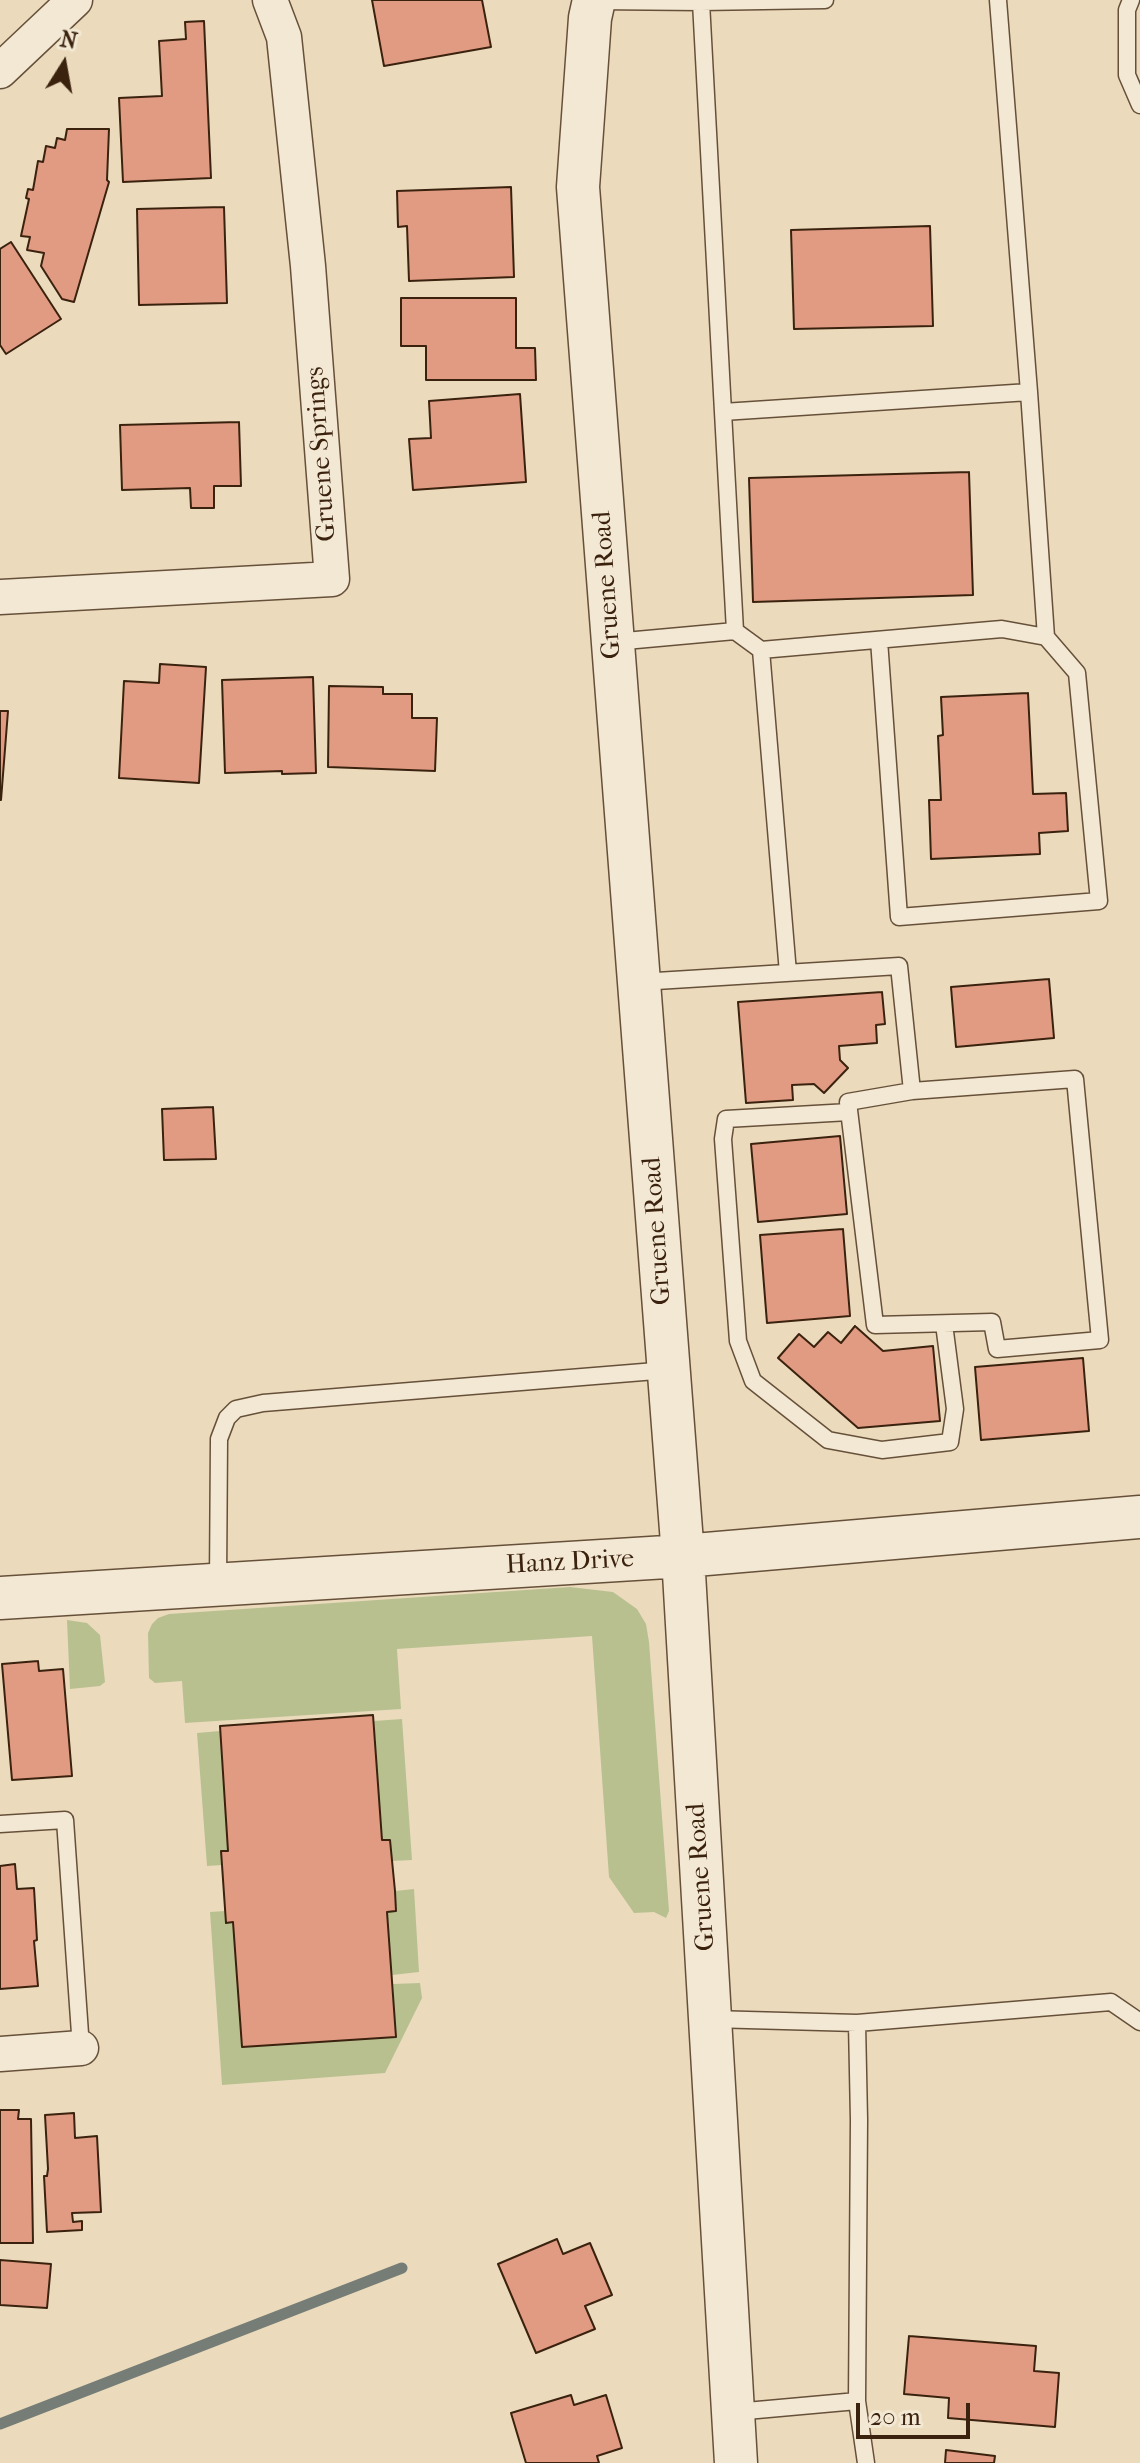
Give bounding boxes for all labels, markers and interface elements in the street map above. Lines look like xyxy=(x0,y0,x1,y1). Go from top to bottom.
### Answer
north arrow xyxy=(24,24,104,104)
text: N xyxy=(58,26,79,55)
street label: Gruene Springs xyxy=(300,366,344,542)
street label: Gruene Road xyxy=(587,510,629,660)
street label: Gruene Road xyxy=(637,1156,679,1306)
street label: Hanz Drive xyxy=(505,1544,635,1582)
street label: Gruene Road xyxy=(681,1802,723,1952)
scale bar xyxy=(860,2387,974,2437)
text: 20 m xyxy=(870,2403,921,2431)

